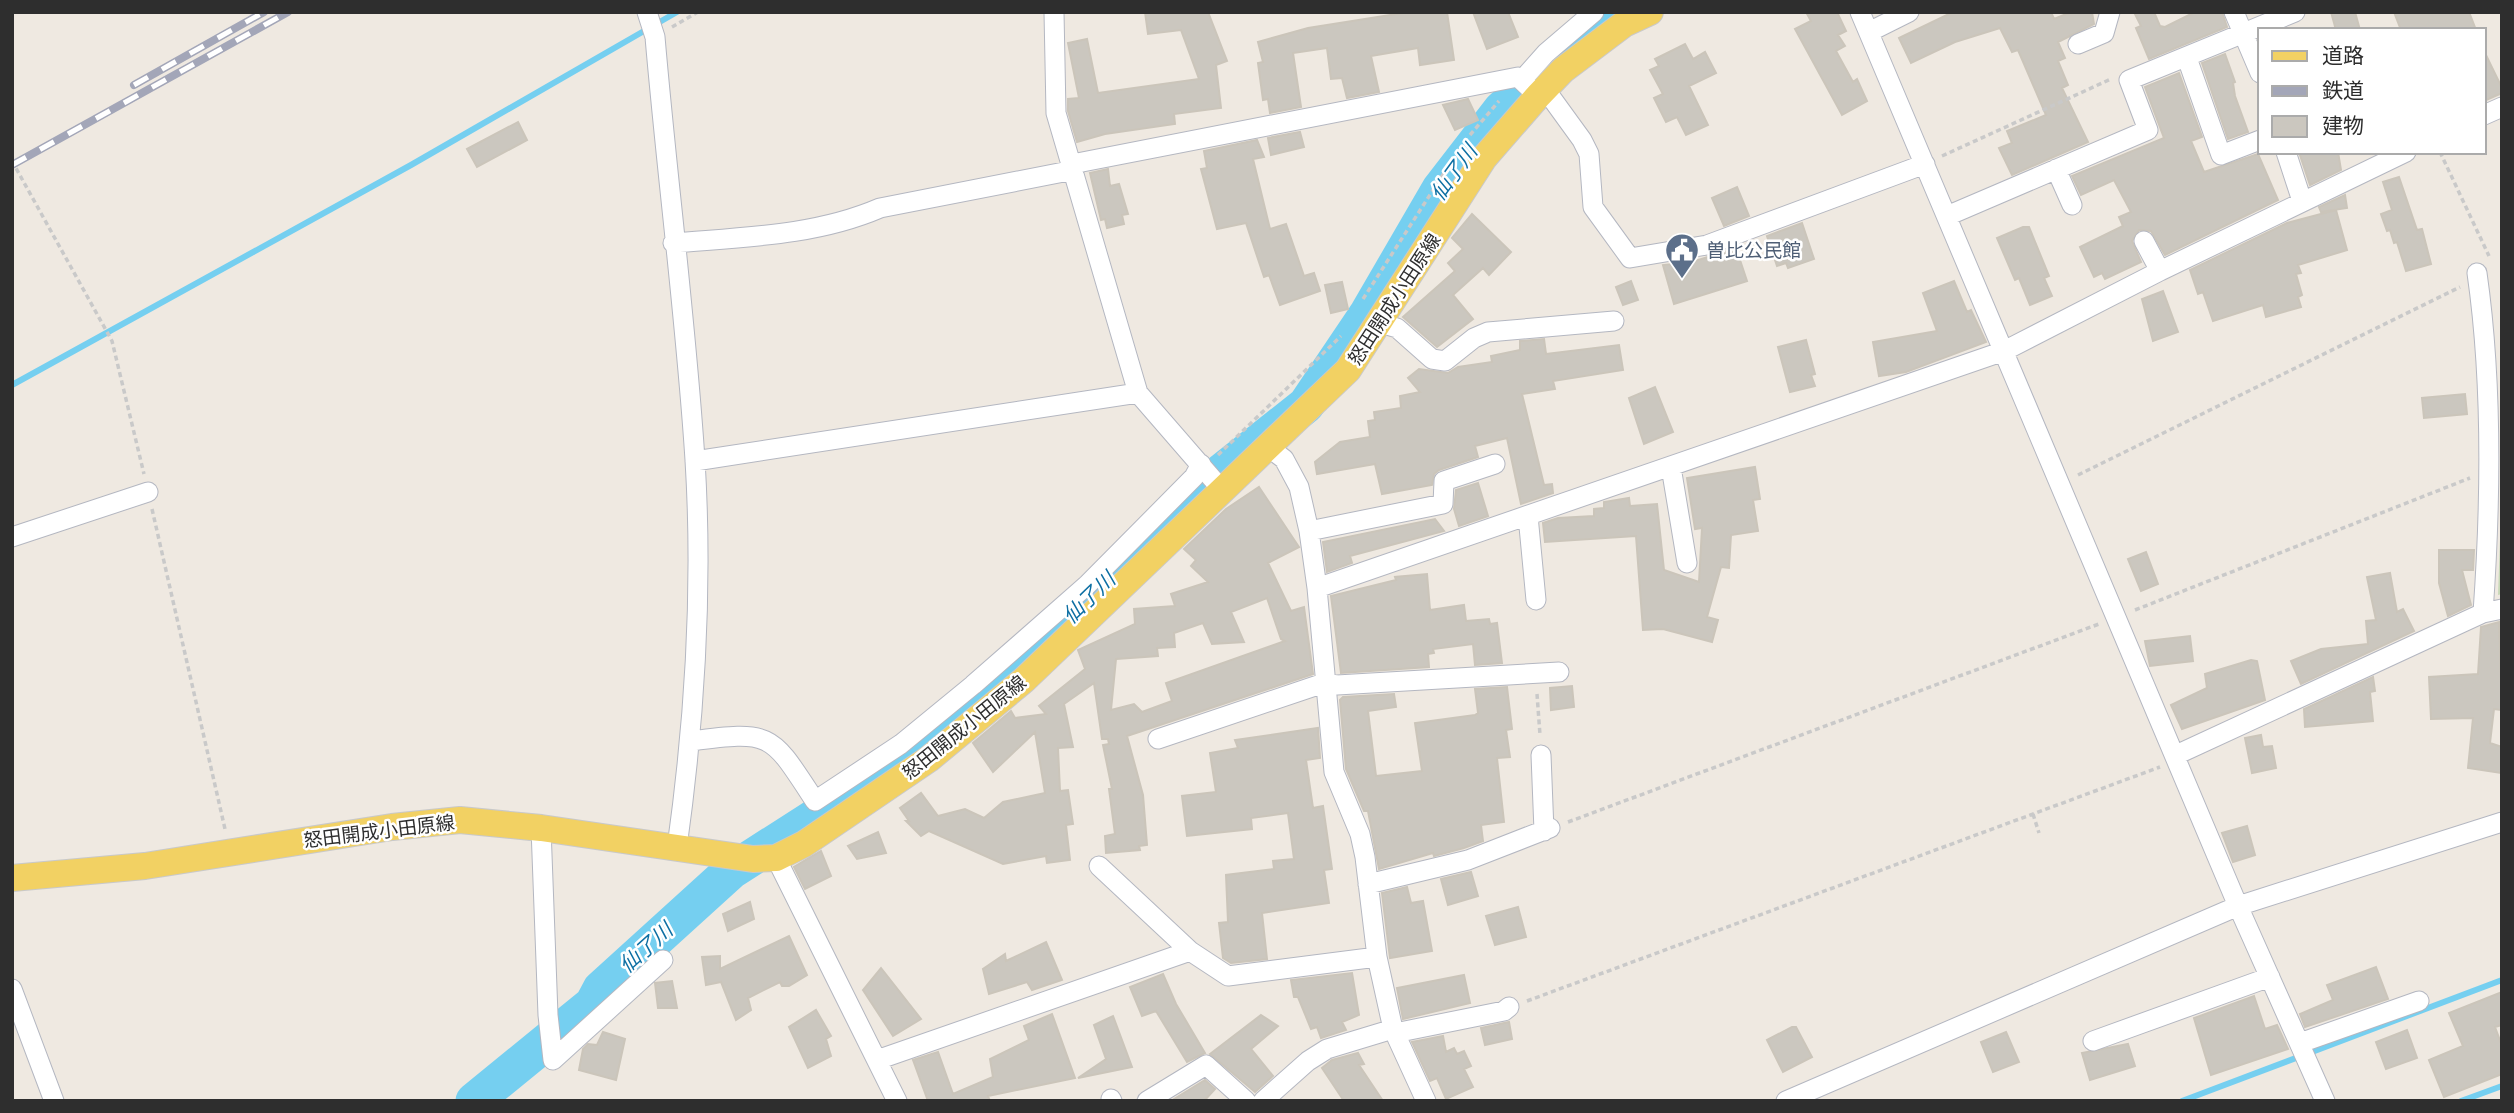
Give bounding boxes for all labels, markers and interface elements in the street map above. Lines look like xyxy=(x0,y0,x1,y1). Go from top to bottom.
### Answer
legend xyxy=(2258,28,2486,154)
text: 道路 xyxy=(2322,41,2364,69)
text: 鉄道 xyxy=(2322,76,2364,104)
text: 建物 xyxy=(2322,111,2364,139)
water label: 仙了川 xyxy=(1423,137,1484,206)
street label: 怒田開成小田原線 xyxy=(1342,228,1446,370)
public building icon: 曽比公民館 xyxy=(1663,231,1701,280)
place label: 曽比公民館 xyxy=(1706,237,1801,263)
water label: 仙了川 xyxy=(1056,564,1122,629)
street label: 怒田開成小田原線 xyxy=(897,669,1031,785)
street label: 怒田開成小田原線 xyxy=(302,809,456,853)
water label: 仙了川 xyxy=(613,914,680,979)

